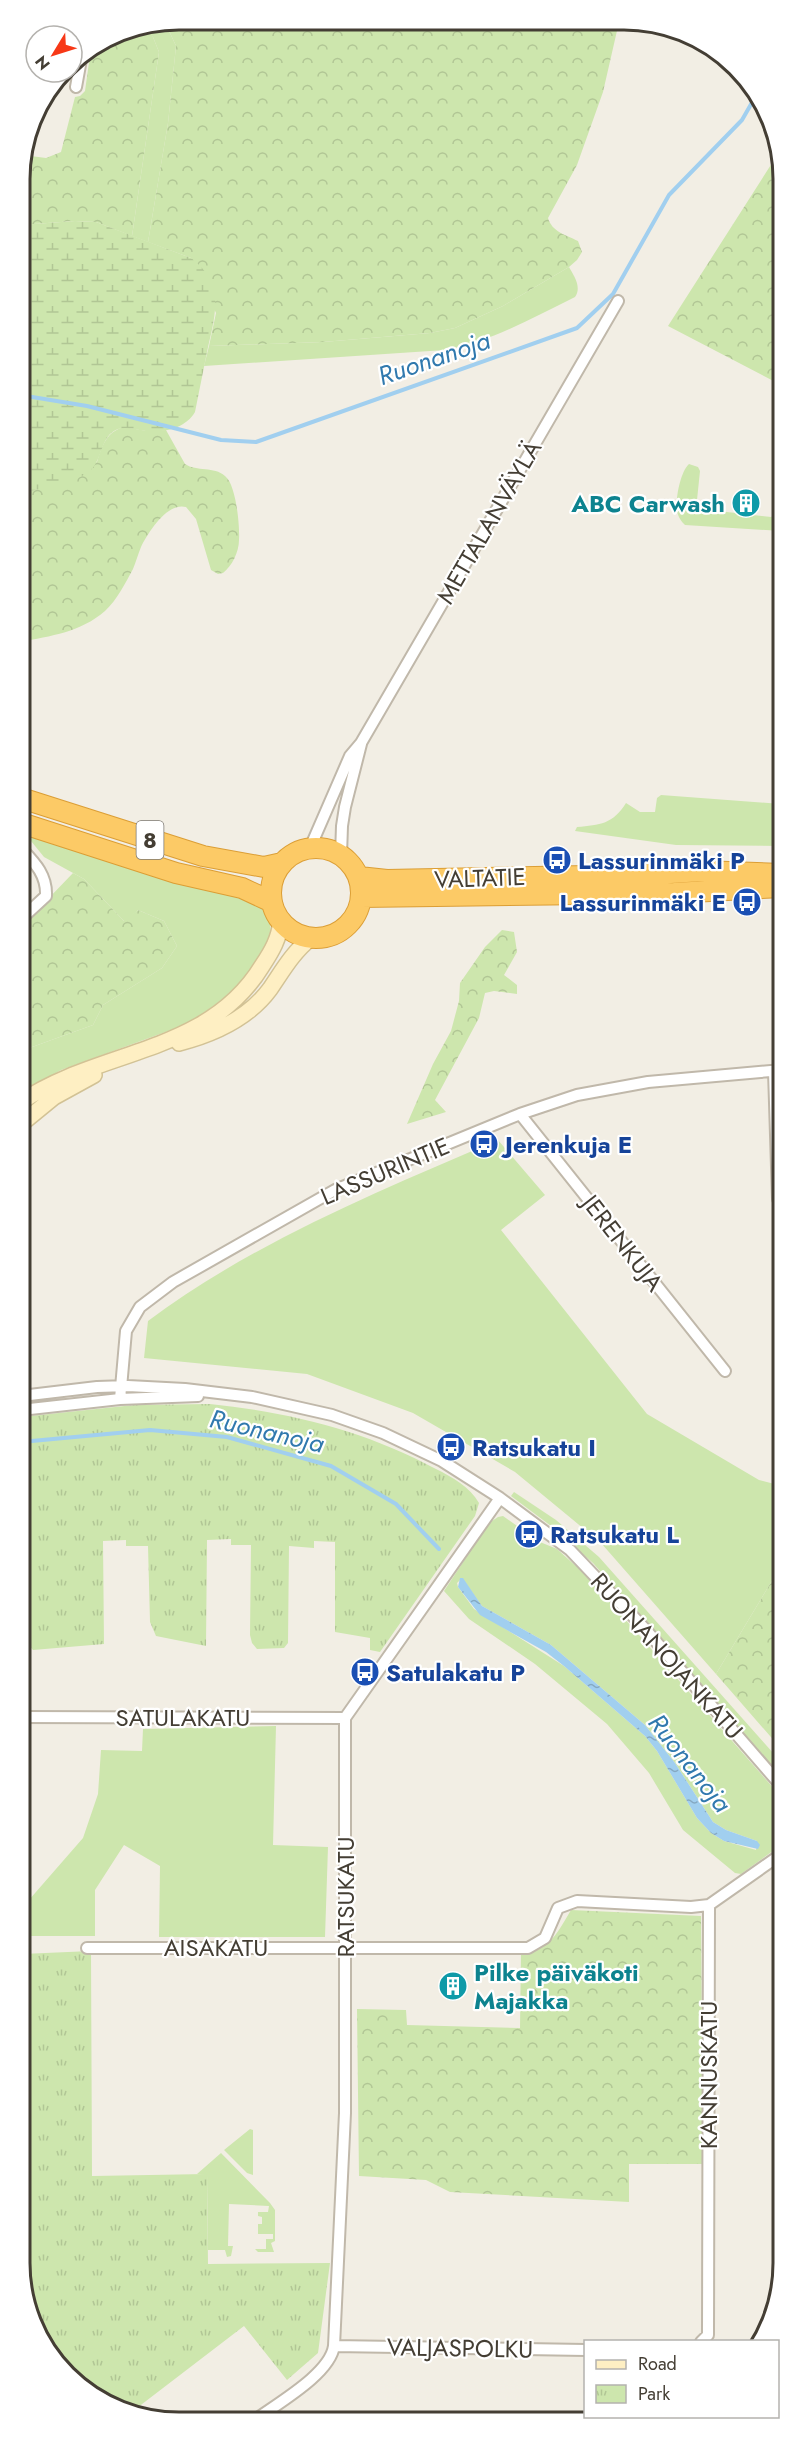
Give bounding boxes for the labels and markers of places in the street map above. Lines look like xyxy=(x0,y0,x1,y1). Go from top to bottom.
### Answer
place label: ABC Carwash xyxy=(570,486,725,521)
building icon: ABC Carwash xyxy=(730,487,762,519)
place label: Lassurinmäki P xyxy=(578,843,745,878)
bus stop icon: Lassurinmäki P xyxy=(541,844,573,876)
place label: Lassurinmäki E xyxy=(560,885,726,920)
bus stop icon: Lassurinmäki E xyxy=(731,886,763,918)
place label: Jerenkuja E xyxy=(501,1127,632,1162)
bus stop icon: Jerenkuja E xyxy=(468,1128,500,1160)
place label: Ratsukatu I xyxy=(472,1430,596,1465)
bus stop icon: Ratsukatu I xyxy=(435,1431,467,1463)
place label: Ratsukatu L xyxy=(550,1517,679,1552)
bus stop icon: Ratsukatu L xyxy=(513,1518,545,1550)
place label: Satulakatu P xyxy=(386,1655,525,1690)
bus stop icon: Satulakatu P xyxy=(349,1656,381,1688)
place label: Pilke päiväkoti Majakka xyxy=(474,1955,639,2018)
building icon: Pilke päiväkoti Majakka xyxy=(437,1970,469,2002)

